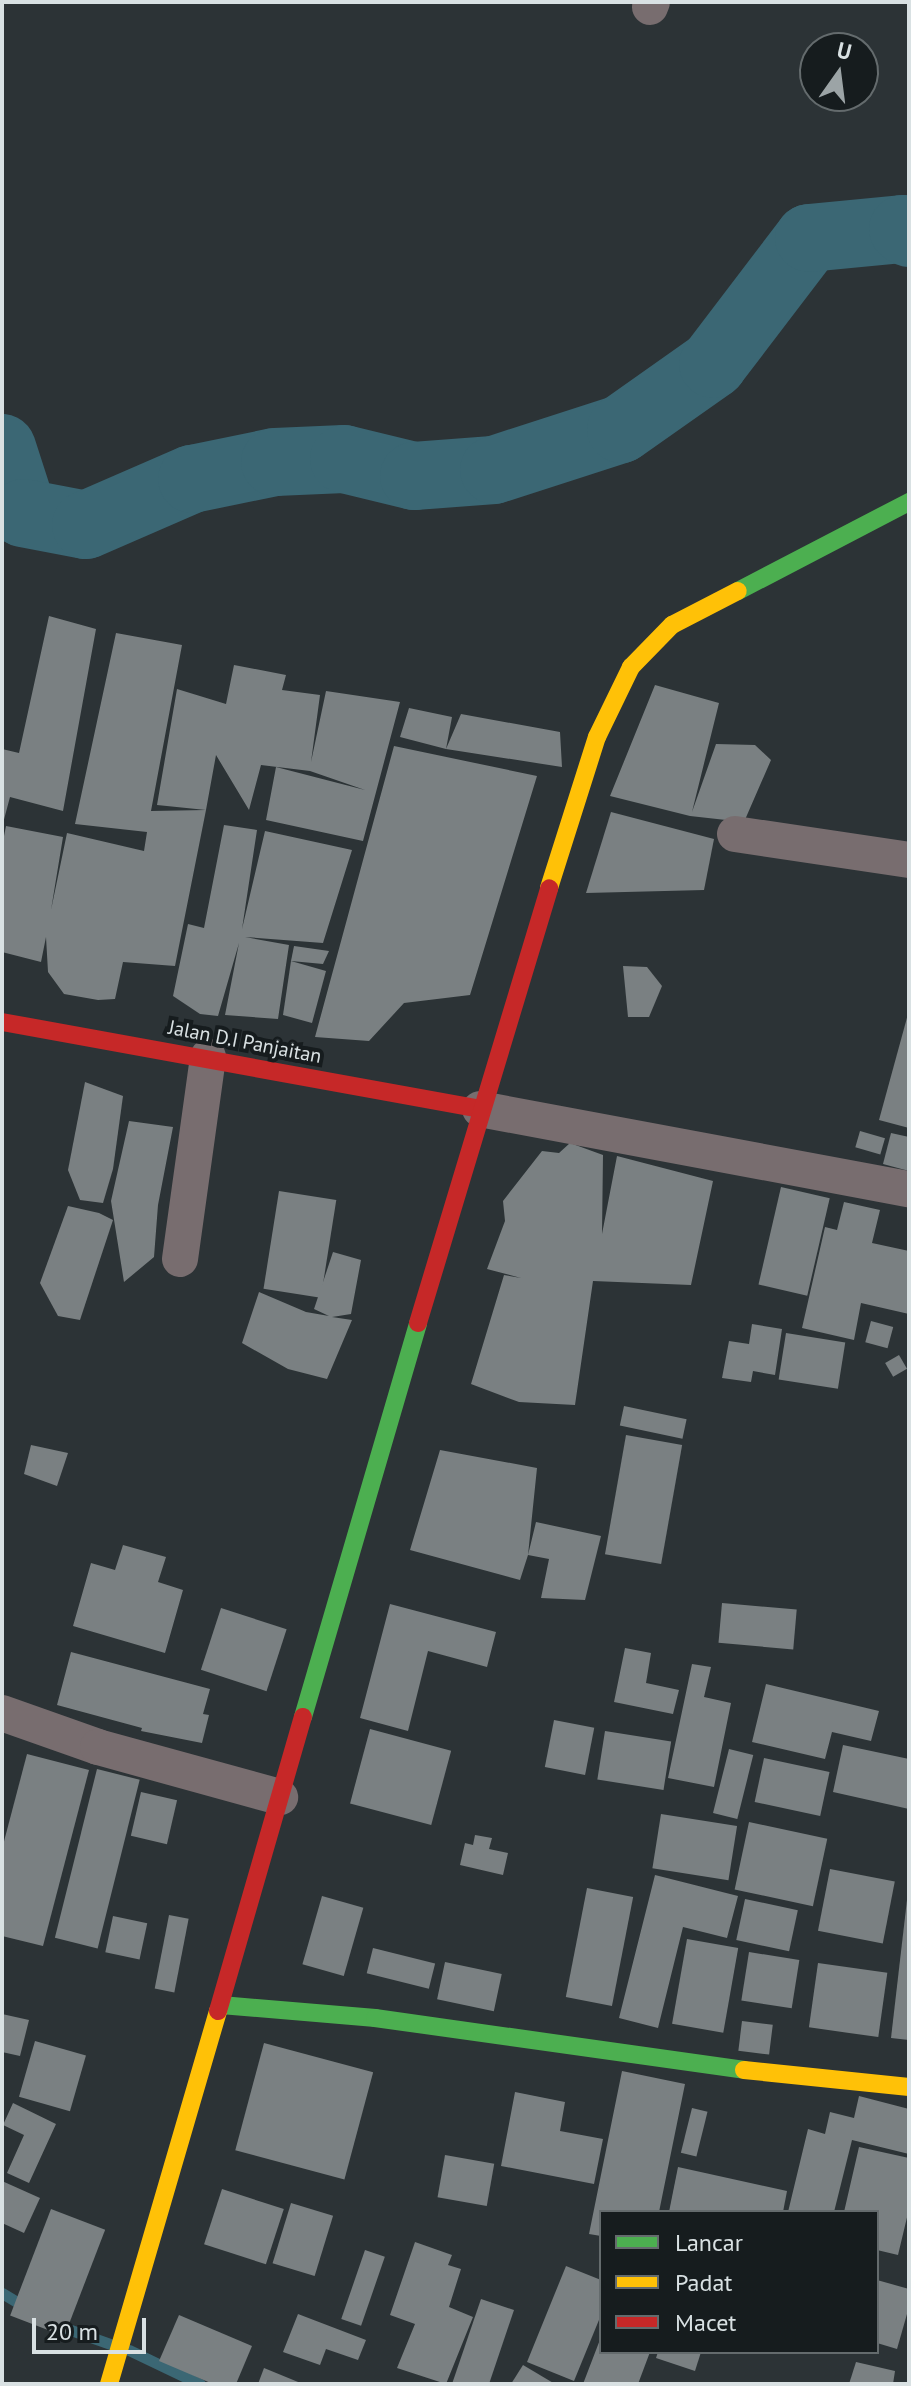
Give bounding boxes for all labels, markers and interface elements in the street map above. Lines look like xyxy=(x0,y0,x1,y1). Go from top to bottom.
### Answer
north arrow xyxy=(799,32,879,112)
text: U xyxy=(834,35,854,66)
street label: Jalan D.I Panjaitan xyxy=(166,1015,324,1069)
legend xyxy=(599,2210,879,2354)
text: Lancar xyxy=(675,2227,743,2258)
text: Padat xyxy=(675,2267,732,2298)
scale bar xyxy=(36,2302,150,2352)
text: Macet xyxy=(675,2307,737,2338)
text: 20 m xyxy=(46,2316,98,2347)

